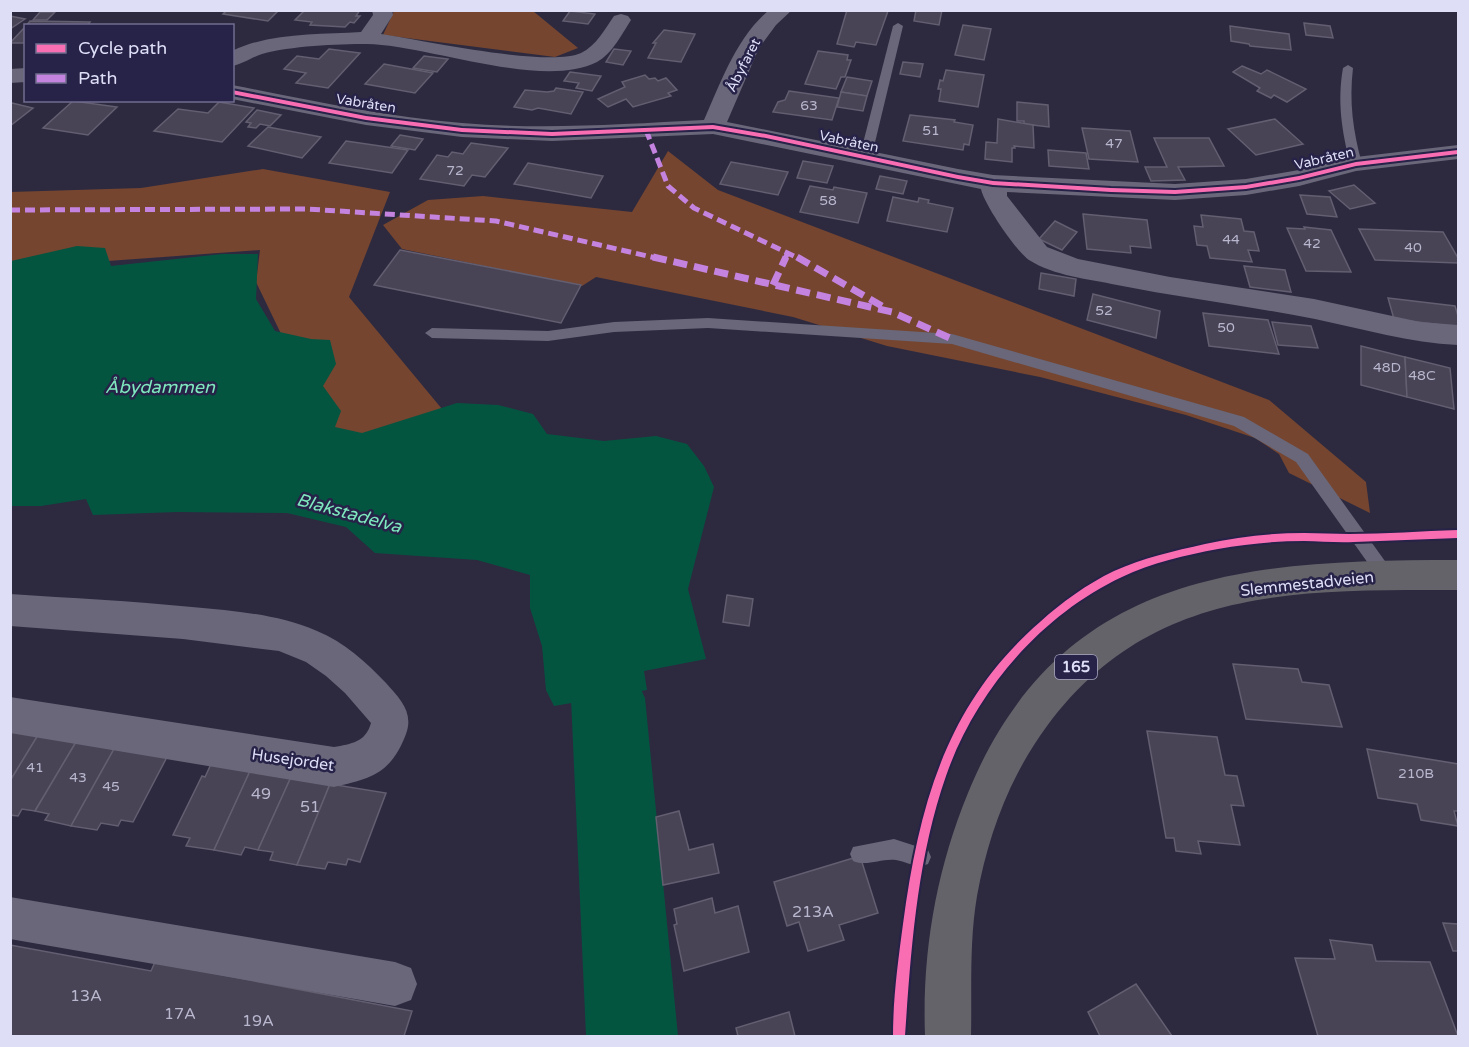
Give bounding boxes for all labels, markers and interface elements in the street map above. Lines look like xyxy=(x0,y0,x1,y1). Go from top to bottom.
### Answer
legend xyxy=(24,24,234,102)
street label: Åbyfaret xyxy=(723,35,764,95)
text: Cycle path xyxy=(78,37,167,59)
text: Path xyxy=(78,67,117,89)
street label: Vabråten xyxy=(335,90,397,117)
house number: 63 xyxy=(800,97,818,114)
house number: 51 xyxy=(922,122,940,139)
street label: Vabråten xyxy=(818,127,880,156)
house number: 47 xyxy=(1105,135,1123,152)
street label: Vabråten xyxy=(1293,143,1355,174)
house number: 72 xyxy=(446,162,464,179)
house number: 58 xyxy=(819,192,837,209)
house number: 44 xyxy=(1222,231,1240,248)
house number: 42 xyxy=(1303,235,1321,252)
house number: 40 xyxy=(1404,239,1422,256)
house number: 52 xyxy=(1095,302,1113,319)
house number: 50 xyxy=(1217,319,1235,336)
house number: 48D xyxy=(1373,359,1401,376)
house number: 48C xyxy=(1408,367,1436,384)
water label: Åbydammen xyxy=(105,376,216,398)
water label: Blakstadelva xyxy=(294,488,405,538)
street label: Slemmestadveien xyxy=(1239,567,1375,601)
road number: 165 xyxy=(1055,655,1097,679)
street label: Husejordet xyxy=(250,744,335,776)
house number: 41 xyxy=(26,759,44,776)
house number: 210B xyxy=(1398,765,1434,782)
house number: 43 xyxy=(69,769,87,786)
house number: 45 xyxy=(102,778,120,795)
house number: 49 xyxy=(251,784,271,804)
house number: 51 xyxy=(300,797,320,817)
house number: 213A xyxy=(792,902,834,922)
house number: 13A xyxy=(70,986,102,1006)
house number: 17A xyxy=(164,1004,196,1024)
house number: 19A xyxy=(242,1011,274,1031)

